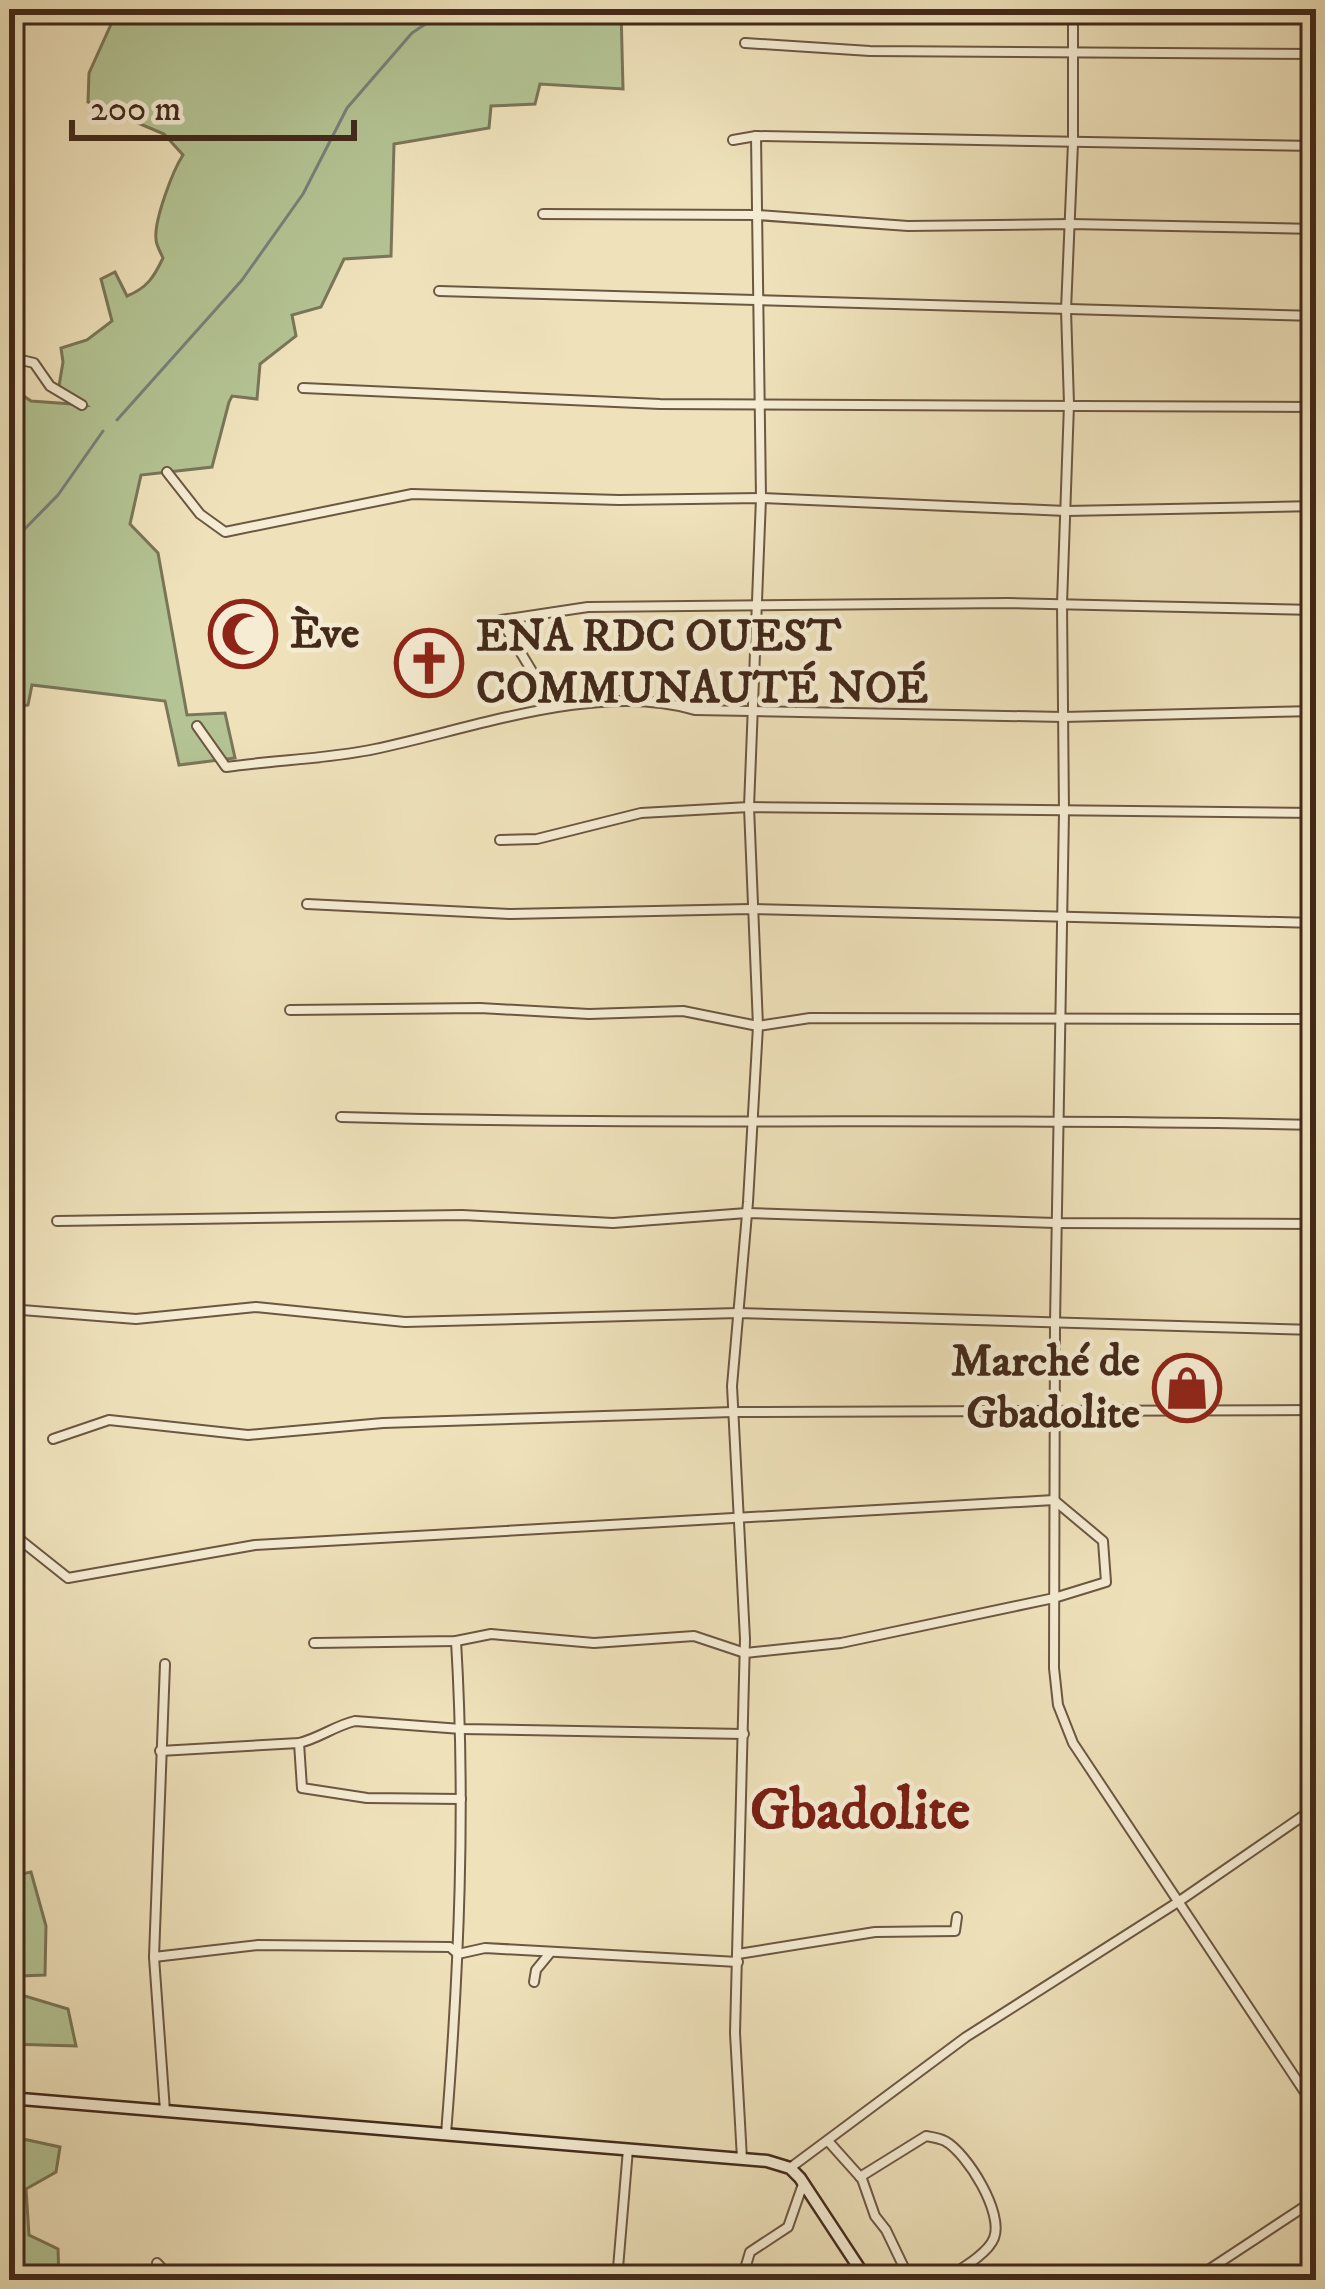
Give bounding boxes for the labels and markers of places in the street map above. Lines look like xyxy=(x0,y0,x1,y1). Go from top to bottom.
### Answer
mosque icon: Ève xyxy=(208,599,278,669)
place label: Ève xyxy=(290,605,360,662)
place label: ENA RDC OUEST COMMUNAUTÉ NOÉ xyxy=(476,609,928,717)
church icon: ENA RDC OUEST COMMUNAUTÉ NOÉ xyxy=(394,628,464,698)
place label: Marché de Gbadolite xyxy=(951,1334,1140,1442)
shop icon: Marché de Gbadolite xyxy=(1152,1353,1222,1423)

